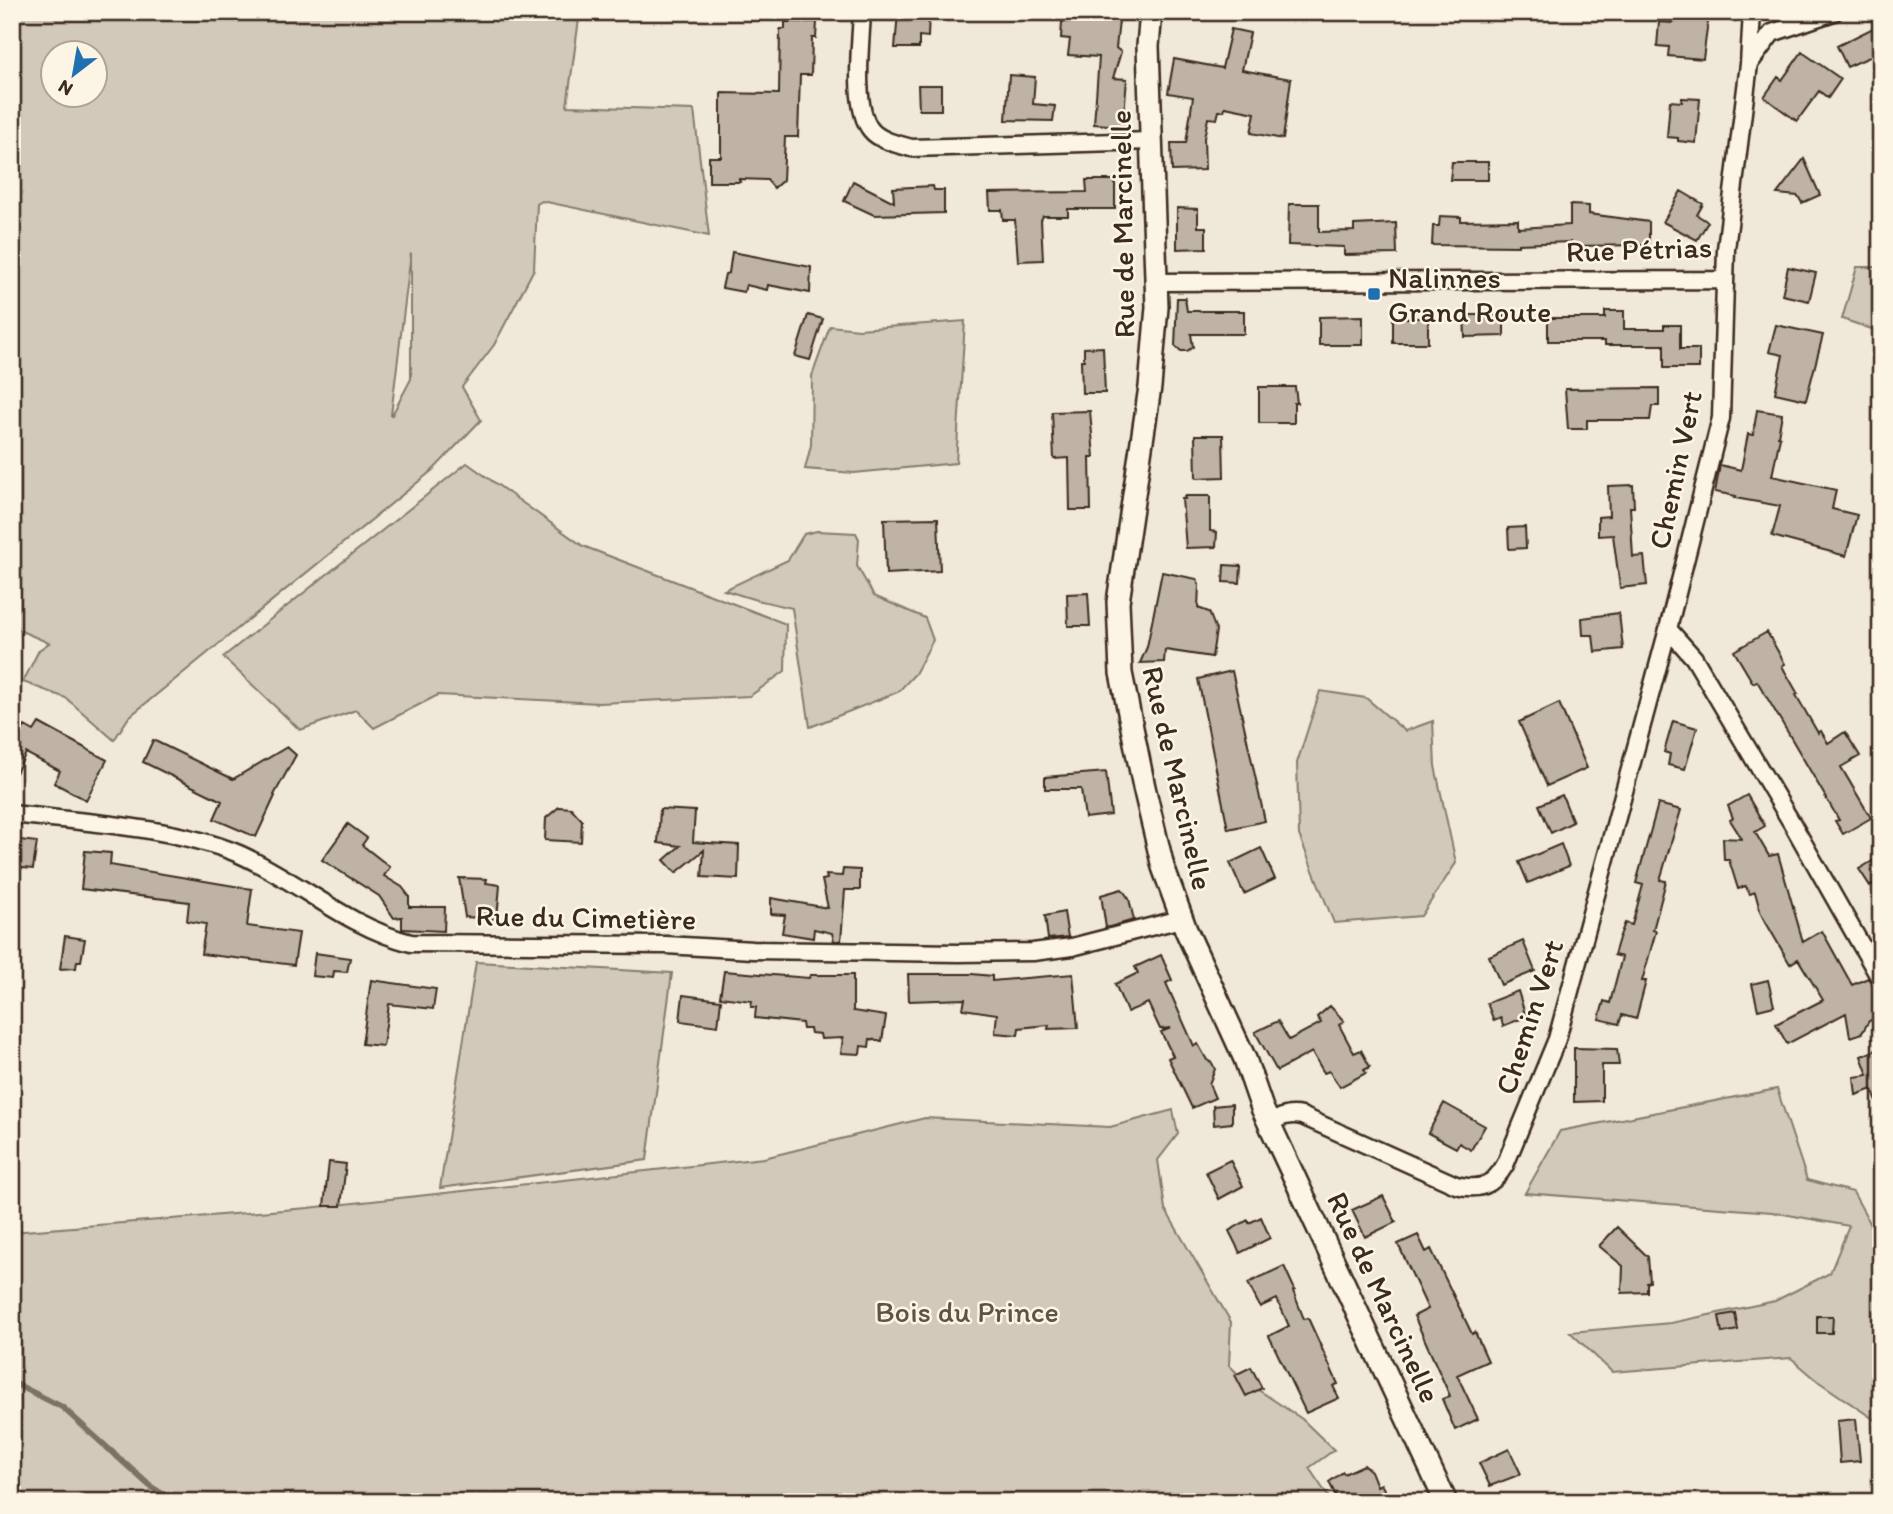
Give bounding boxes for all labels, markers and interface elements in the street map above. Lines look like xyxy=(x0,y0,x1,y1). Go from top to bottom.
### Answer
north arrow xyxy=(38,38,108,108)
text: N xyxy=(54,75,77,101)
street label: Rue de Marcinelle xyxy=(1102,109,1142,339)
street label: Rue Pétrias xyxy=(1565,228,1713,270)
place label: Nalinnes Grand Route xyxy=(1388,259,1551,330)
marker: Nalinnes Grand Route xyxy=(1366,286,1382,302)
street label: Chemin Vert xyxy=(1640,388,1710,552)
street label: Rue de Marcinelle xyxy=(1134,663,1222,893)
street label: Rue du Cimetière xyxy=(475,897,697,937)
street label: Chemin Vert xyxy=(1487,935,1571,1099)
street label: Rue de Marcinelle xyxy=(1319,1186,1449,1408)
park label: Bois du Prince xyxy=(875,1293,1059,1330)

